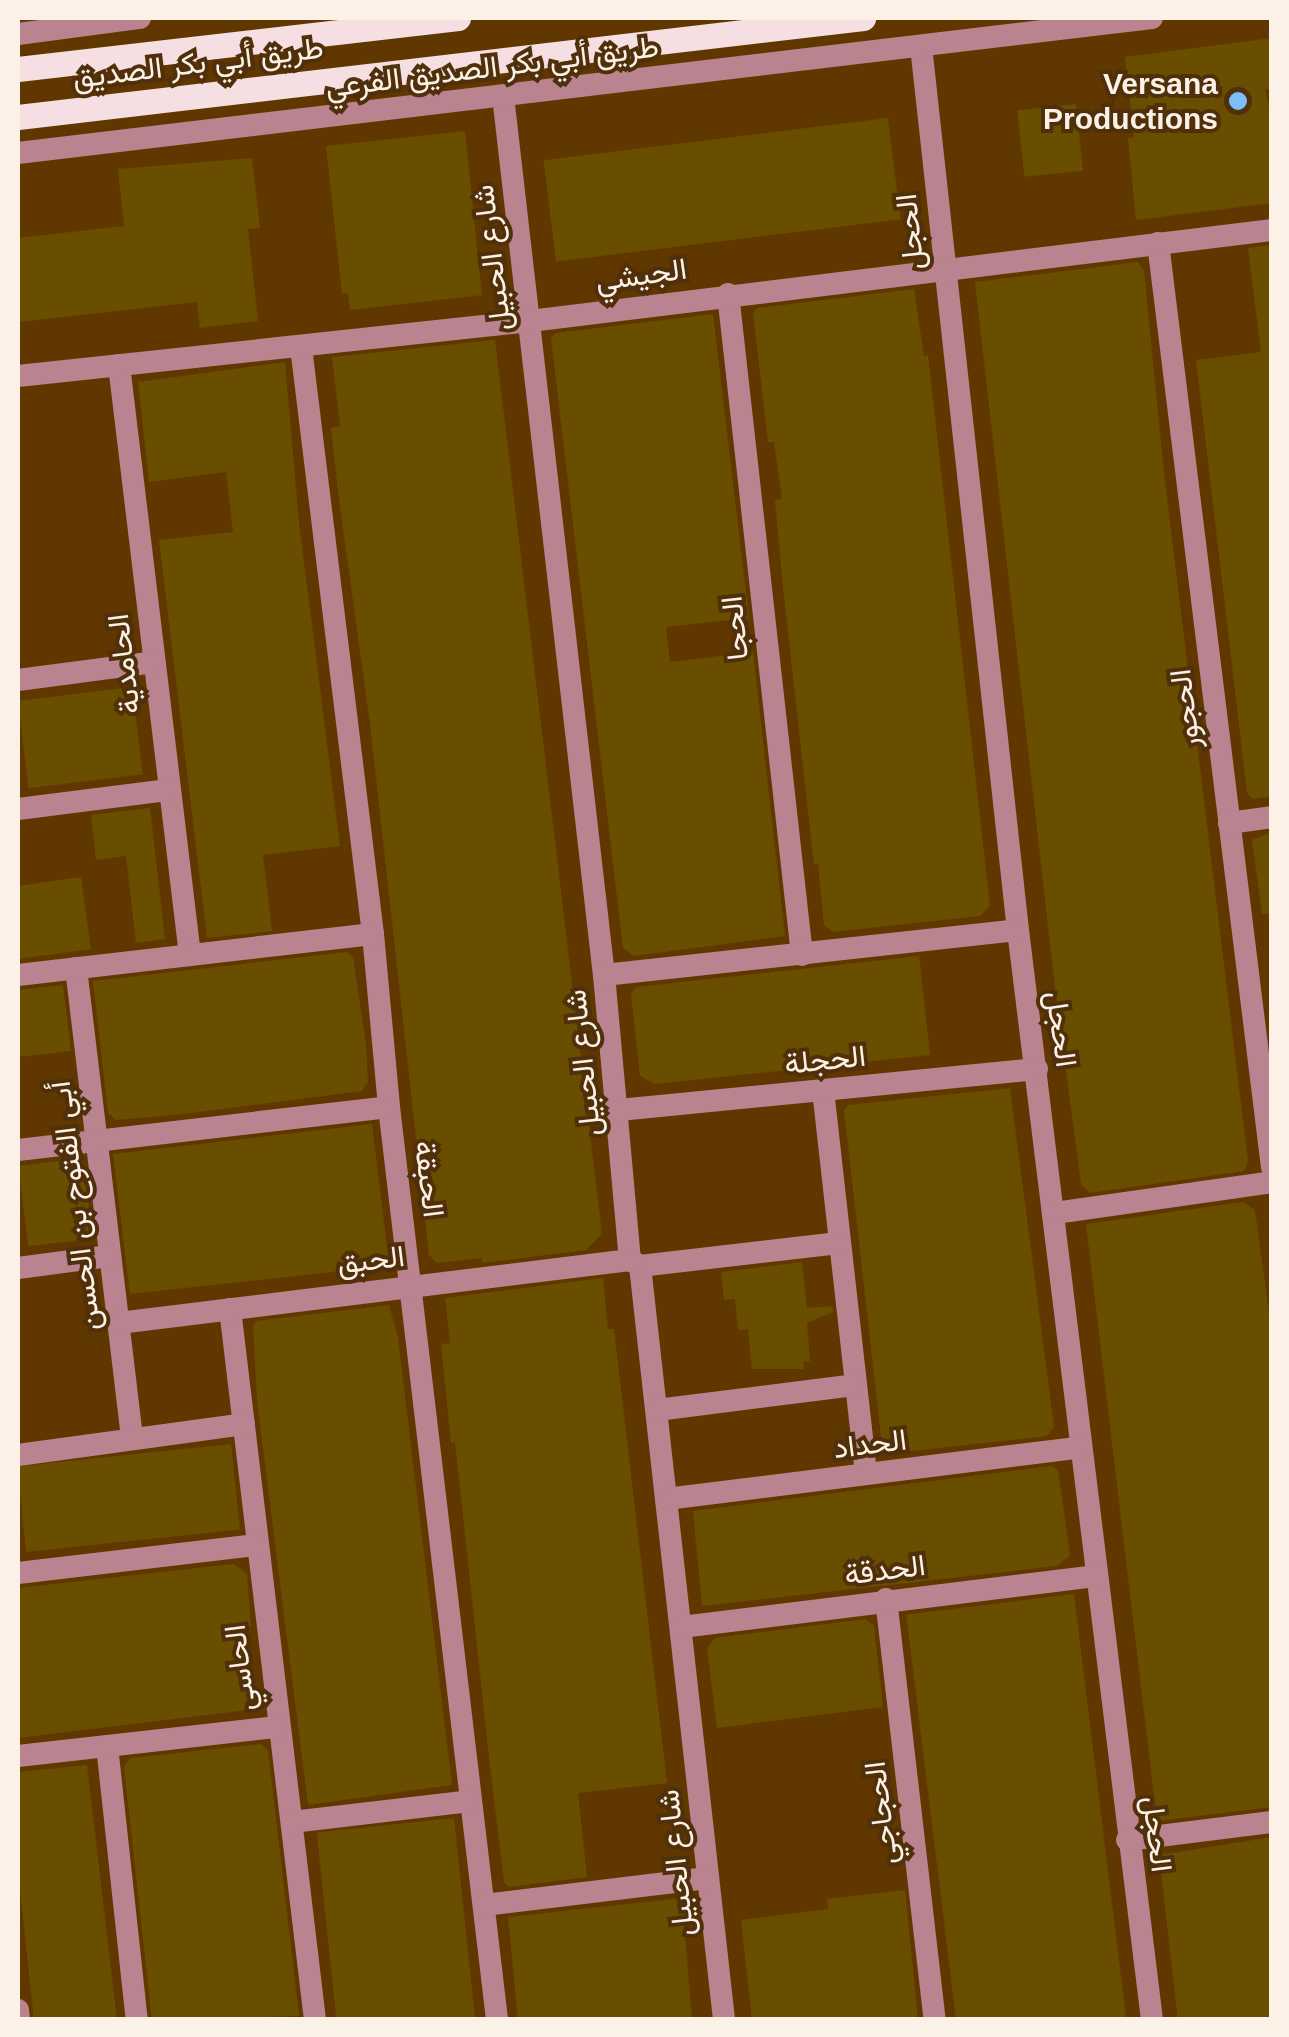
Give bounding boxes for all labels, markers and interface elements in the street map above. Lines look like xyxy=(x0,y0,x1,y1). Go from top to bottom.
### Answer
street label: طريق أبي بكر الصديق الفرعي xyxy=(323,29,661,105)
street label: طريق أبي بكر الصديق xyxy=(71,30,325,96)
place label: Versana Productions xyxy=(1043,66,1218,136)
marker: Versana Productions xyxy=(1227,90,1249,112)
street label: شارع الحبيل xyxy=(465,183,519,333)
street label: الحجل xyxy=(888,192,932,272)
street label: الجيشي xyxy=(593,251,689,299)
street label: الحجا xyxy=(714,594,756,662)
street label: الحامدية xyxy=(100,612,148,716)
street label: الحجور xyxy=(1162,667,1208,751)
street label: شارع الحبيل xyxy=(557,988,609,1138)
street label: الحجل xyxy=(1038,989,1084,1069)
street label: الحجلة xyxy=(783,1038,867,1082)
street label: أبي الفتوح بن الحسن xyxy=(42,1079,108,1333)
street label: الحبقة xyxy=(406,1139,452,1219)
street label: الحبق xyxy=(335,1238,407,1282)
street label: الحداد xyxy=(831,1422,909,1466)
street label: الحدقة xyxy=(842,1547,928,1593)
street label: الحاسي xyxy=(217,1623,263,1713)
street label: الحجاجي xyxy=(857,1759,905,1867)
street label: شارع الحبيل xyxy=(650,1788,702,1938)
street label: الحجل xyxy=(1134,1794,1180,1874)

